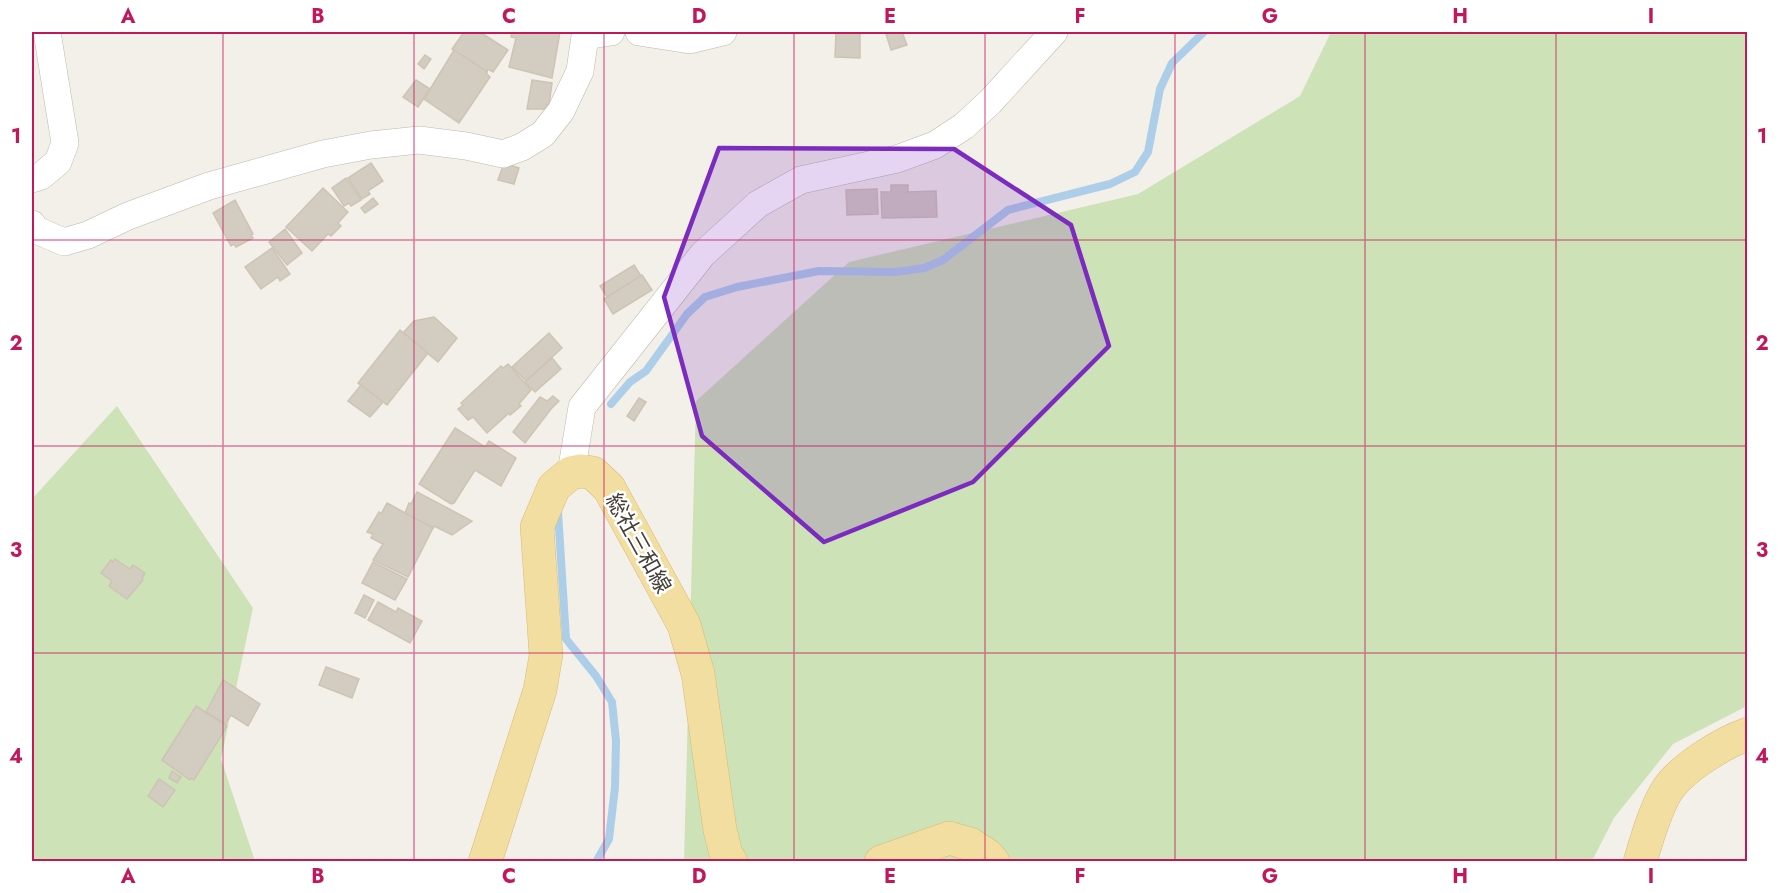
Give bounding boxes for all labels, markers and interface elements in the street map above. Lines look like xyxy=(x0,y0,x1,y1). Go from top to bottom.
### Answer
text: A xyxy=(120,2,136,31)
text: B xyxy=(311,2,325,31)
text: C xyxy=(502,2,516,31)
text: D xyxy=(692,2,706,31)
text: E xyxy=(884,2,896,31)
text: F xyxy=(1074,2,1086,31)
text: G xyxy=(1262,2,1278,31)
text: H xyxy=(1452,2,1468,31)
text: I xyxy=(1648,2,1654,31)
text: 1 xyxy=(11,122,21,151)
text: 1 xyxy=(1757,122,1767,151)
text: 2 xyxy=(9,329,23,358)
text: 2 xyxy=(1755,329,1769,358)
street label: 総社三和線 xyxy=(598,487,680,599)
text: 3 xyxy=(10,536,22,565)
text: 3 xyxy=(1756,536,1768,565)
text: 4 xyxy=(9,742,23,771)
text: 4 xyxy=(1755,742,1769,771)
text: A xyxy=(120,862,136,891)
text: B xyxy=(311,862,325,891)
text: C xyxy=(502,862,516,891)
text: D xyxy=(692,862,706,891)
text: E xyxy=(884,862,896,891)
text: F xyxy=(1074,862,1086,891)
text: G xyxy=(1262,862,1278,891)
text: H xyxy=(1452,862,1468,891)
text: I xyxy=(1648,862,1654,891)

